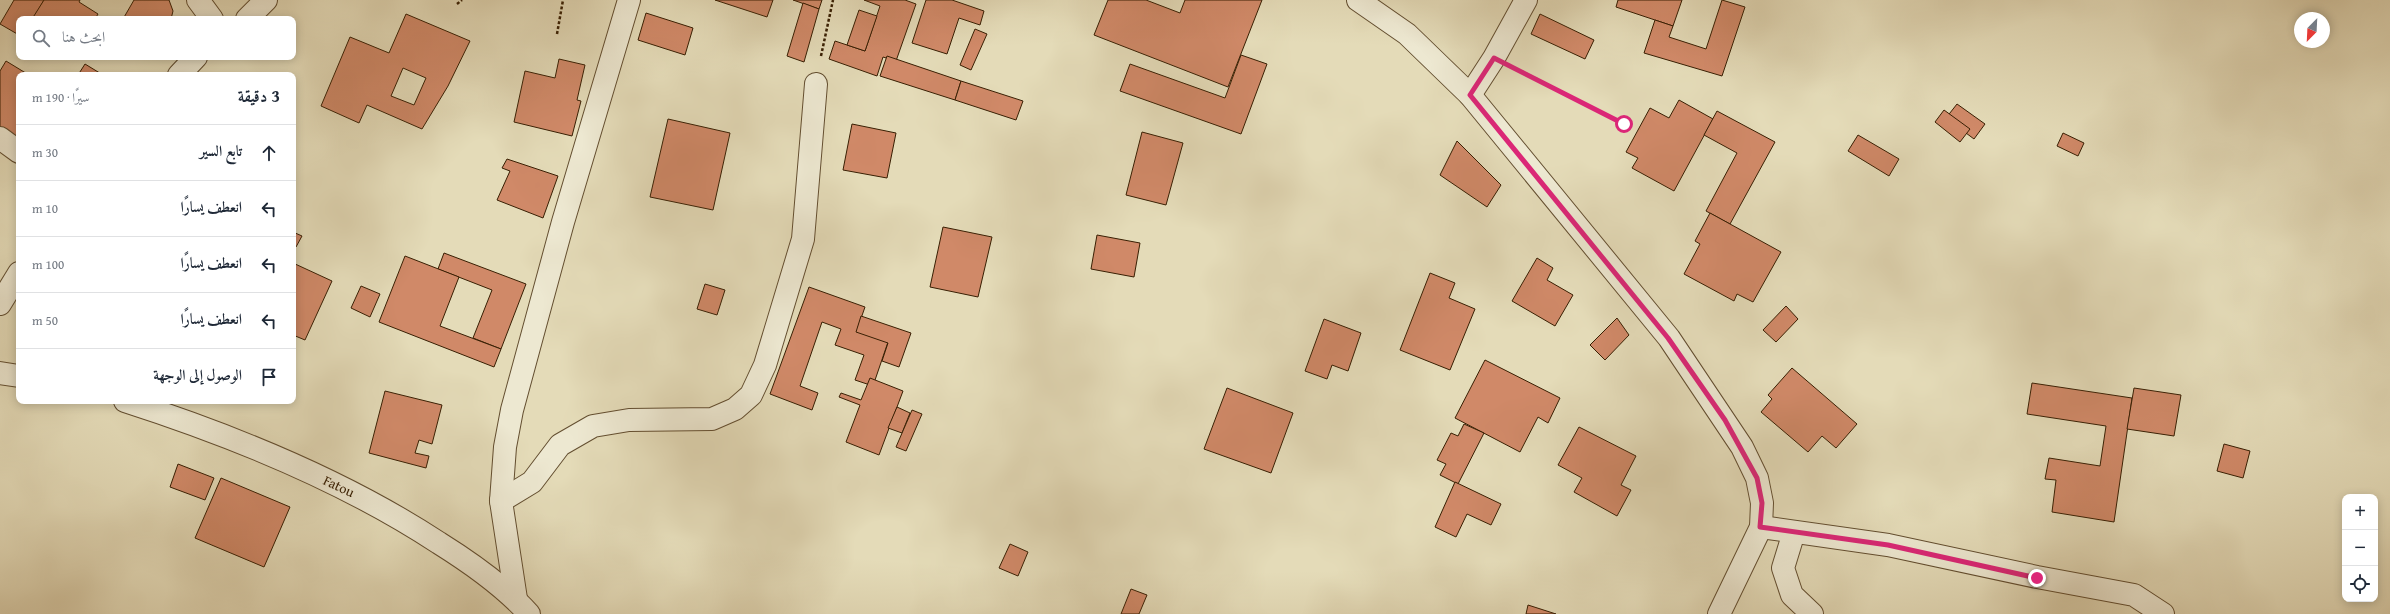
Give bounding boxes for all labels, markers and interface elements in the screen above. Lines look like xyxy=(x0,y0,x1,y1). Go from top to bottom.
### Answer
north arrow xyxy=(2294,12,2330,48)
search box xyxy=(16,16,296,60)
text: ابحث هنا xyxy=(62,26,105,47)
icon: search xyxy=(30,27,52,49)
text: 3 دقيقة xyxy=(238,83,280,108)
text: سيرًا · 190 m xyxy=(32,88,90,107)
route start xyxy=(1615,115,1633,133)
text: تابع السير xyxy=(200,140,242,161)
icon: ahead xyxy=(258,142,280,164)
text: 30 m xyxy=(32,143,58,162)
text: انعطف يسارًا xyxy=(180,196,242,217)
icon: left xyxy=(258,198,280,220)
text: 10 m xyxy=(32,199,58,218)
text: انعطف يسارًا xyxy=(180,252,242,273)
icon: left xyxy=(258,254,280,276)
text: 100 m xyxy=(32,255,64,274)
text: انعطف يسارًا xyxy=(180,308,242,329)
icon: left xyxy=(258,310,280,332)
text: 50 m xyxy=(32,311,58,330)
text: الوصول إلى الوجهة xyxy=(153,364,242,385)
icon: arrive xyxy=(258,366,280,388)
street label: Fatou xyxy=(320,470,358,502)
map controls xyxy=(2342,494,2378,602)
button: + xyxy=(2342,494,2378,530)
button: − xyxy=(2342,530,2378,566)
button: locate xyxy=(2342,566,2378,602)
route end xyxy=(2028,569,2046,587)

